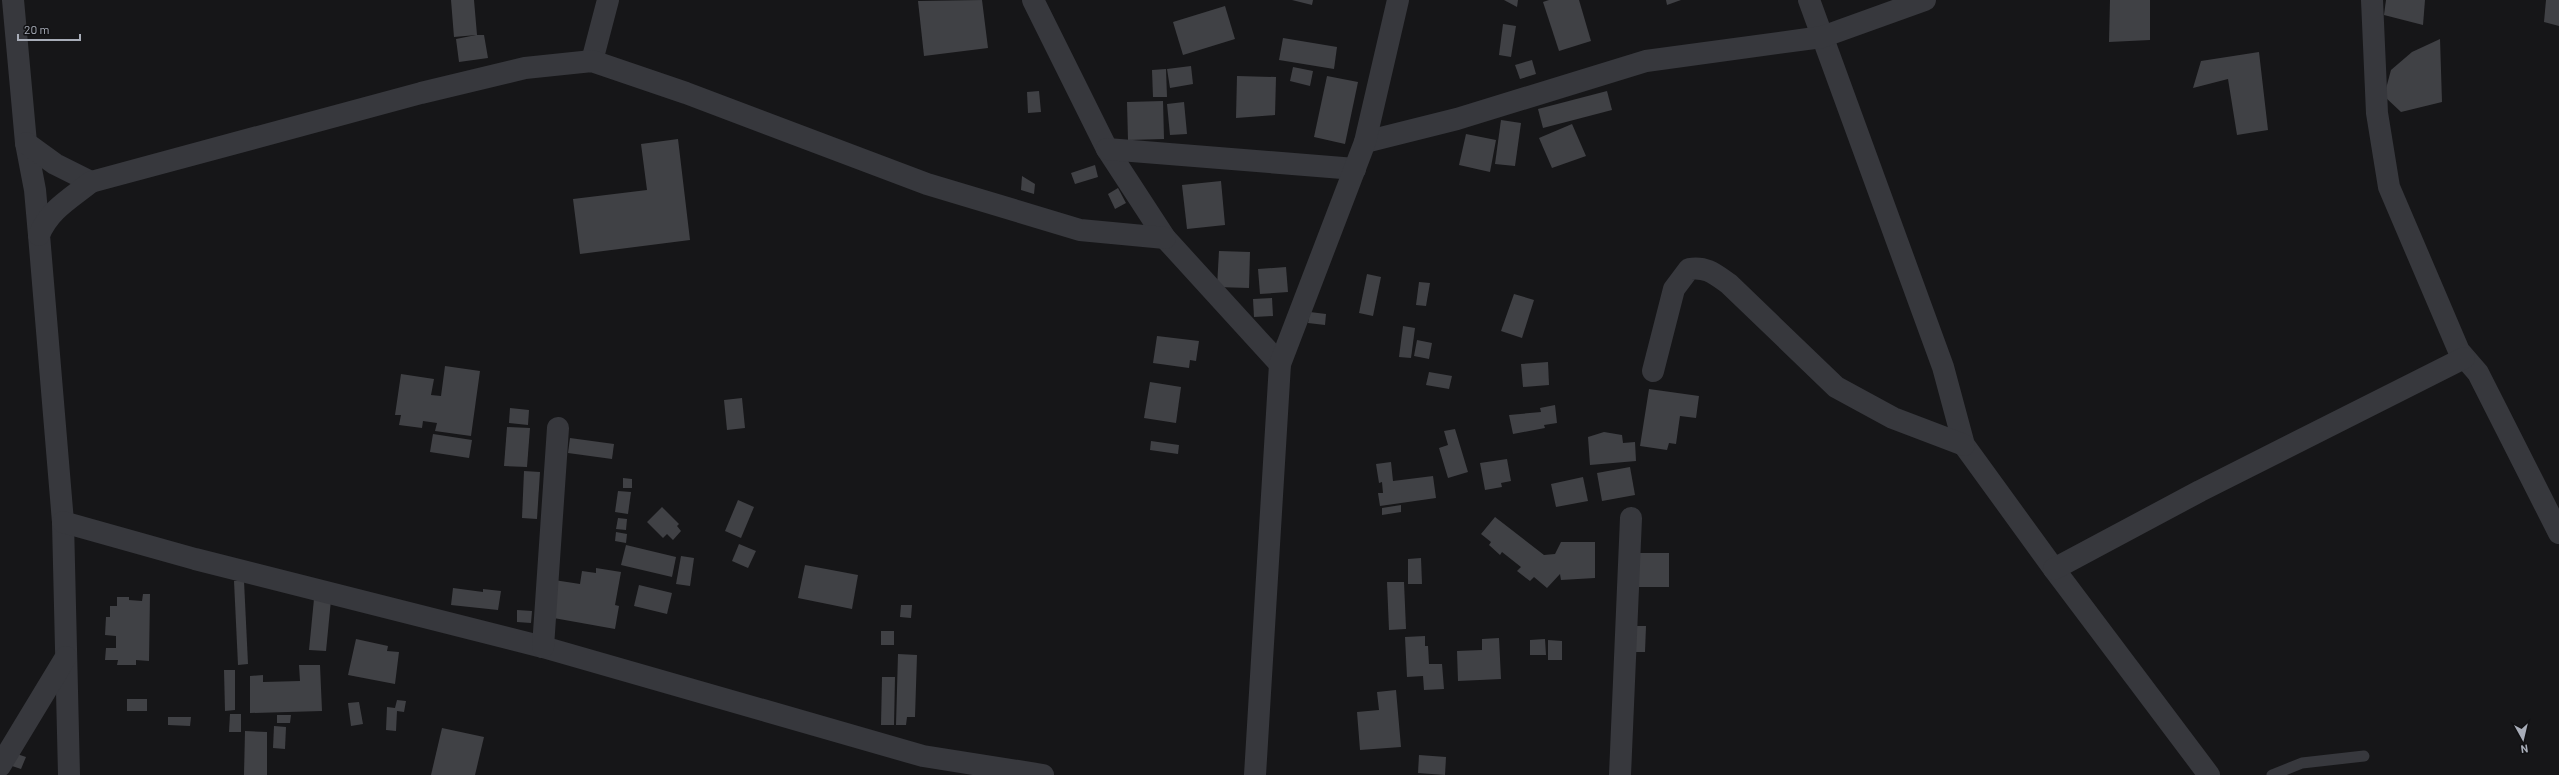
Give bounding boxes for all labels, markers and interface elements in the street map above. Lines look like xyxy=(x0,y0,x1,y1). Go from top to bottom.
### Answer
scale bar xyxy=(18,16,80,42)
text: 20 m xyxy=(24,22,50,36)
north arrow xyxy=(2503,719,2543,759)
text: N xyxy=(2520,742,2529,756)

